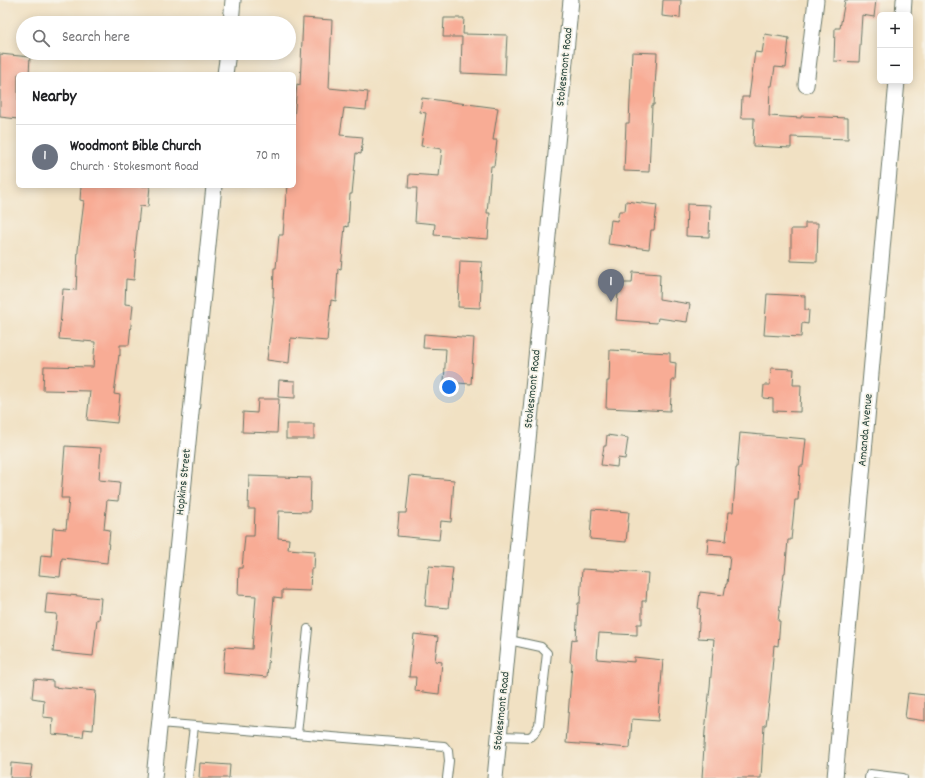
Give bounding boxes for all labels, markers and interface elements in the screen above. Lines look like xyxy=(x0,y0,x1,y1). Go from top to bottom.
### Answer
map controls xyxy=(877,12,913,84)
button: + xyxy=(877,12,913,48)
search box xyxy=(16,16,296,60)
icon: search xyxy=(30,27,52,49)
text: Search here xyxy=(62,27,130,49)
street label: Stokesmont Road xyxy=(552,27,578,107)
button: − xyxy=(877,48,913,84)
text: Nearby xyxy=(32,86,76,110)
text: Woodmont Bible Church xyxy=(70,136,201,158)
text: 1 xyxy=(44,147,46,166)
text: 70 m xyxy=(256,147,280,166)
text: Church · Stokesmont Road xyxy=(70,158,199,177)
pin: 1 xyxy=(598,269,624,302)
street label: Stokesmont Road xyxy=(520,349,546,429)
your location xyxy=(439,377,459,397)
street label: Amanda Avenue xyxy=(854,393,878,467)
street label: Hopkins Street xyxy=(172,447,196,516)
street label: Stokesmont Road xyxy=(489,671,515,751)

